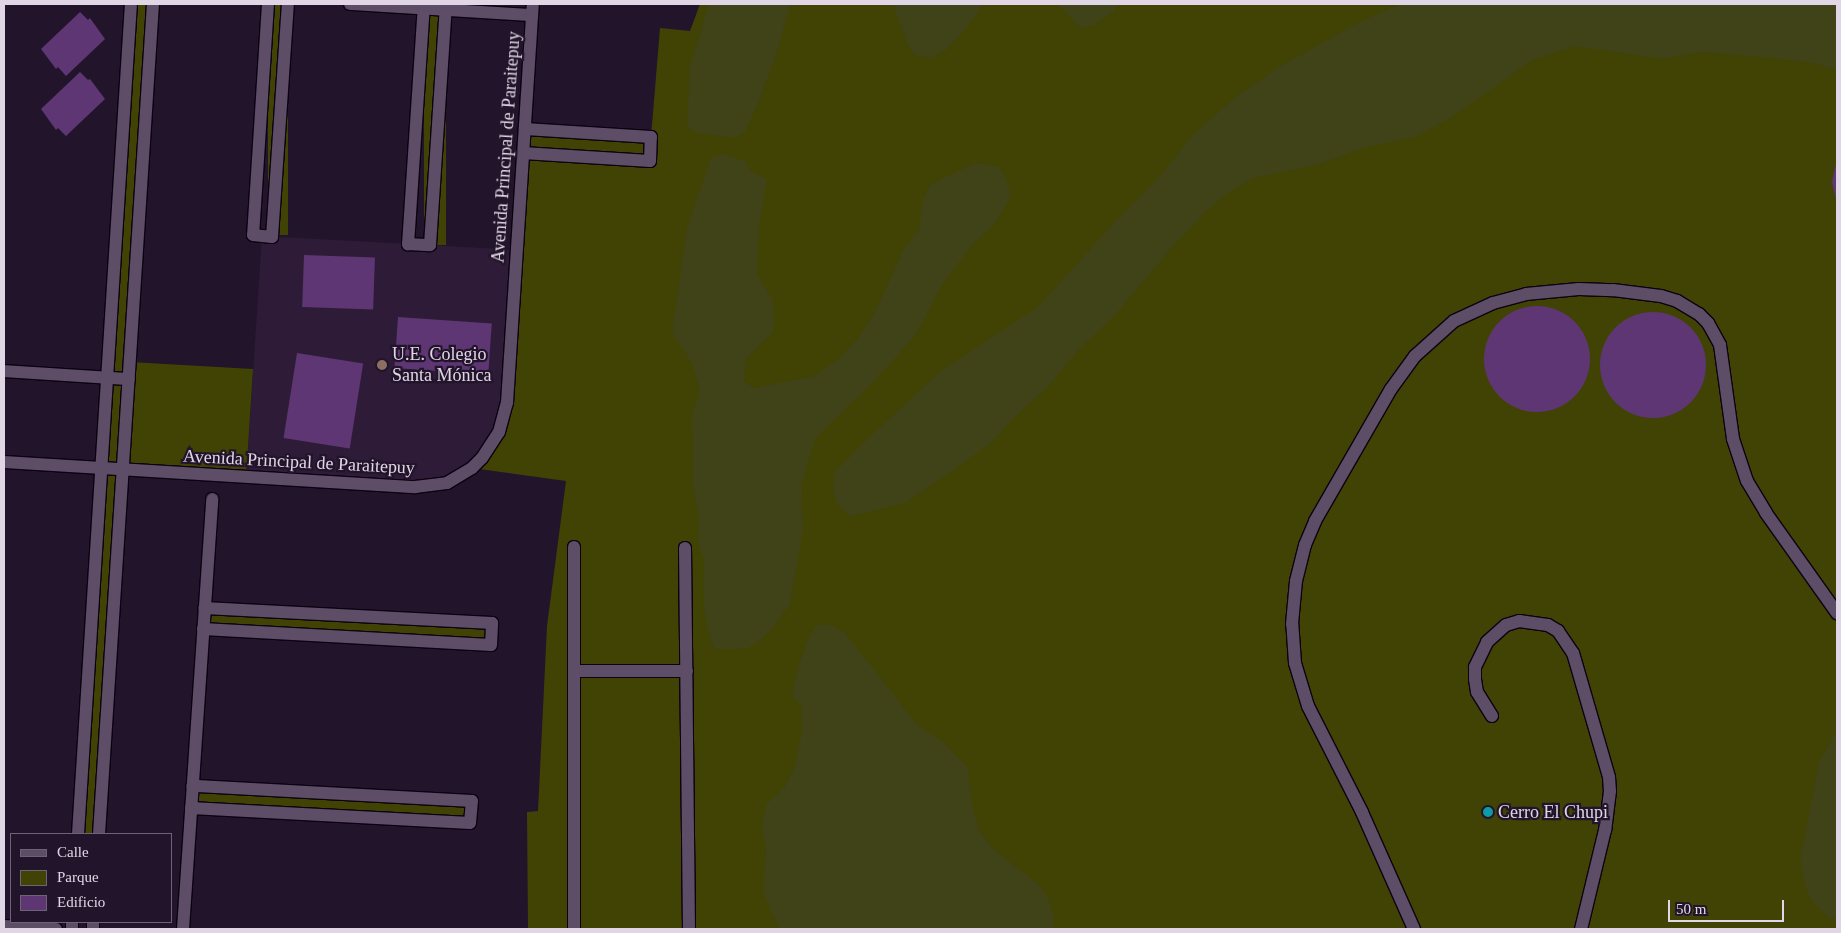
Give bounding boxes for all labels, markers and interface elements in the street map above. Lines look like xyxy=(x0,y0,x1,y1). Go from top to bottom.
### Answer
street label: Avenida Principal de Paraitepuy xyxy=(487,30,525,264)
place label: U.E. Colegio Santa Mónica xyxy=(392,344,491,386)
marker: U.E. Colegio Santa Mónica xyxy=(376,359,388,371)
street label: Avenida Principal de Paraitepuy xyxy=(183,445,415,479)
place label: Cerro El Chupi xyxy=(1498,801,1608,823)
marker: Cerro El Chupi xyxy=(1482,806,1494,818)
legend xyxy=(10,833,172,923)
text: Calle xyxy=(57,844,89,860)
text: Parque xyxy=(57,869,99,885)
scale bar xyxy=(1671,890,1787,922)
text: Edificio xyxy=(57,894,105,910)
text: 50 m xyxy=(1676,901,1706,917)

